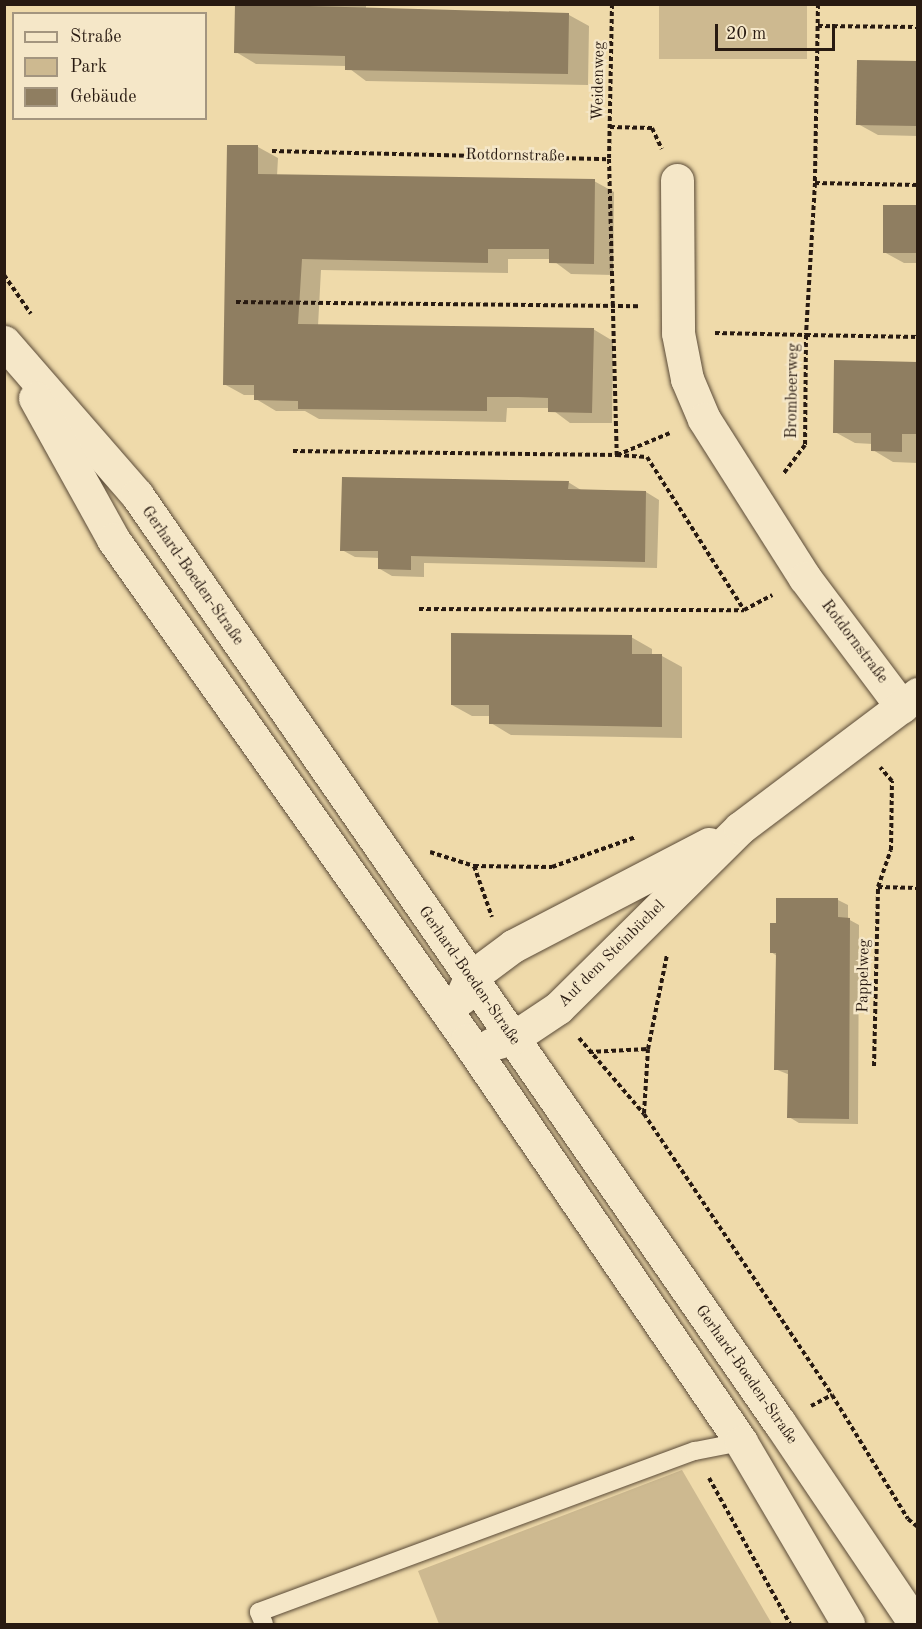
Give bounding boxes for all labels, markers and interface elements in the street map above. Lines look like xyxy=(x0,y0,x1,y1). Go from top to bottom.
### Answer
legend xyxy=(12,12,207,120)
scale bar xyxy=(718,12,838,50)
text: 20 m xyxy=(726,25,766,43)
text: Straße xyxy=(70,28,121,46)
street label: Weidenweg xyxy=(589,41,609,121)
text: Park xyxy=(70,58,107,76)
text: Gebäude xyxy=(70,88,137,106)
street label: Rotdornstraße xyxy=(465,146,565,166)
street label: Brombeerweg xyxy=(783,343,803,439)
street label: Gerhard-Boeden-Straße xyxy=(137,503,247,649)
street label: Rotdornstraße xyxy=(816,597,892,687)
street label: Auf dem Steinbüchel xyxy=(555,897,669,1011)
street label: Gerhard-Boeden-Straße xyxy=(414,903,524,1049)
street label: Pappelweg xyxy=(854,939,874,1013)
street label: Gerhard-Boeden-Straße xyxy=(691,1302,801,1448)

